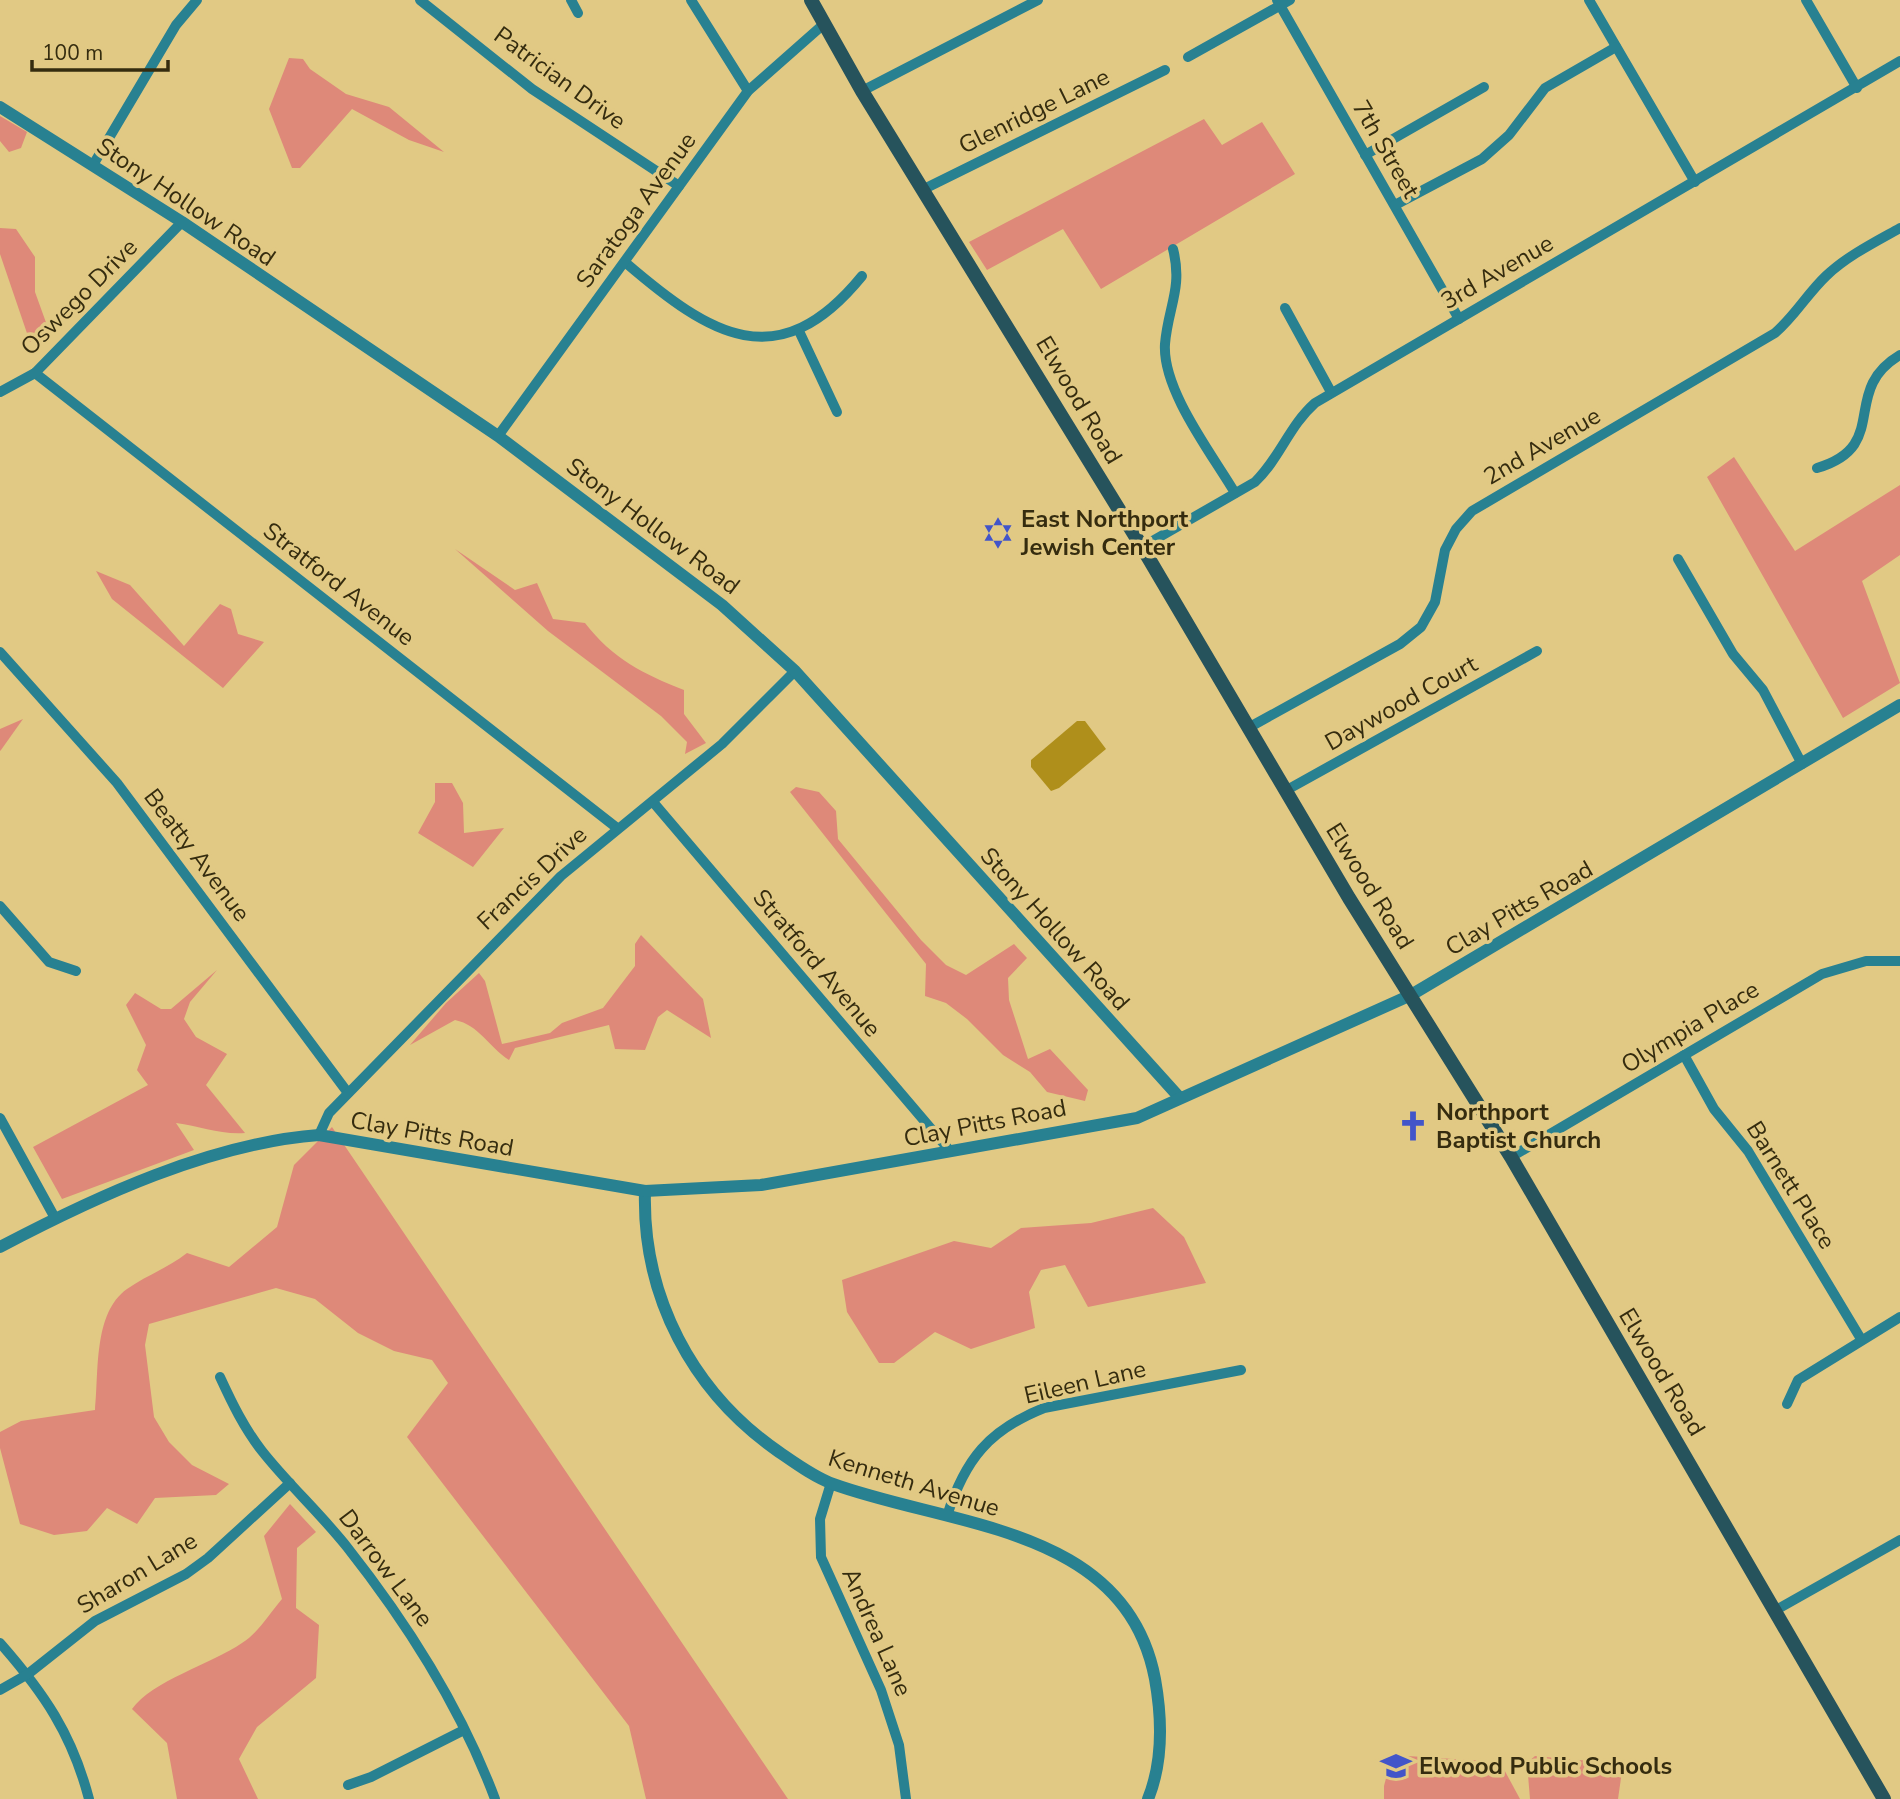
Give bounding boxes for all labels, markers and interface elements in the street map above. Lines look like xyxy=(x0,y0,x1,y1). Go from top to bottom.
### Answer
street label: Patrician Drive xyxy=(487,19,633,137)
scale bar xyxy=(32,28,168,72)
text: 100 m xyxy=(42,39,103,67)
street label: Glenridge Lane xyxy=(953,61,1115,161)
street label: 7th Street xyxy=(1345,94,1427,204)
street label: Saratoga Avenue xyxy=(569,126,703,294)
street label: Stony Hollow Road xyxy=(90,130,282,274)
street label: 3rd Avenue xyxy=(1435,227,1559,317)
street label: Oswego Drive xyxy=(14,232,144,362)
street label: Elwood Road xyxy=(1028,330,1130,470)
street label: 2nd Avenue xyxy=(1478,400,1606,492)
street label: Stony Hollow Road xyxy=(560,450,746,602)
place label: East Northport Jewish Center xyxy=(1020,503,1189,563)
street label: Stratford Avenue xyxy=(257,515,421,653)
synagogue icon: East Northport Jewish Center xyxy=(981,516,1015,550)
street label: Daywood Court xyxy=(1319,648,1484,758)
street label: Beatty Avenue xyxy=(137,782,257,928)
street label: Elwood Road xyxy=(1318,817,1422,955)
street label: Francis Drive xyxy=(470,819,594,937)
street label: Stony Hollow Road xyxy=(973,840,1137,1018)
street label: Clay Pitts Road xyxy=(1439,853,1599,963)
street label: Stratford Avenue xyxy=(746,882,888,1044)
street label: Olympia Place xyxy=(1615,973,1765,1081)
street label: Clay Pitts Road xyxy=(901,1092,1069,1154)
place label: Northport Baptist Church xyxy=(1436,1096,1601,1156)
street label: Clay Pitts Road xyxy=(348,1104,516,1164)
church icon: Northport Baptist Church xyxy=(1396,1109,1430,1143)
street label: Barnett Place xyxy=(1739,1115,1843,1255)
street label: Elwood Road xyxy=(1611,1302,1713,1442)
street label: Eileen Lane xyxy=(1021,1352,1149,1412)
street label: Kenneth Avenue xyxy=(824,1442,1004,1524)
street label: Darrow Lane xyxy=(331,1503,441,1633)
street label: Sharon Lane xyxy=(71,1525,203,1621)
street label: Andrea Lane xyxy=(834,1563,920,1701)
school or university icon: Elwood Public Schools xyxy=(1379,1749,1413,1783)
place label: Elwood Public Schools xyxy=(1419,1750,1672,1782)

